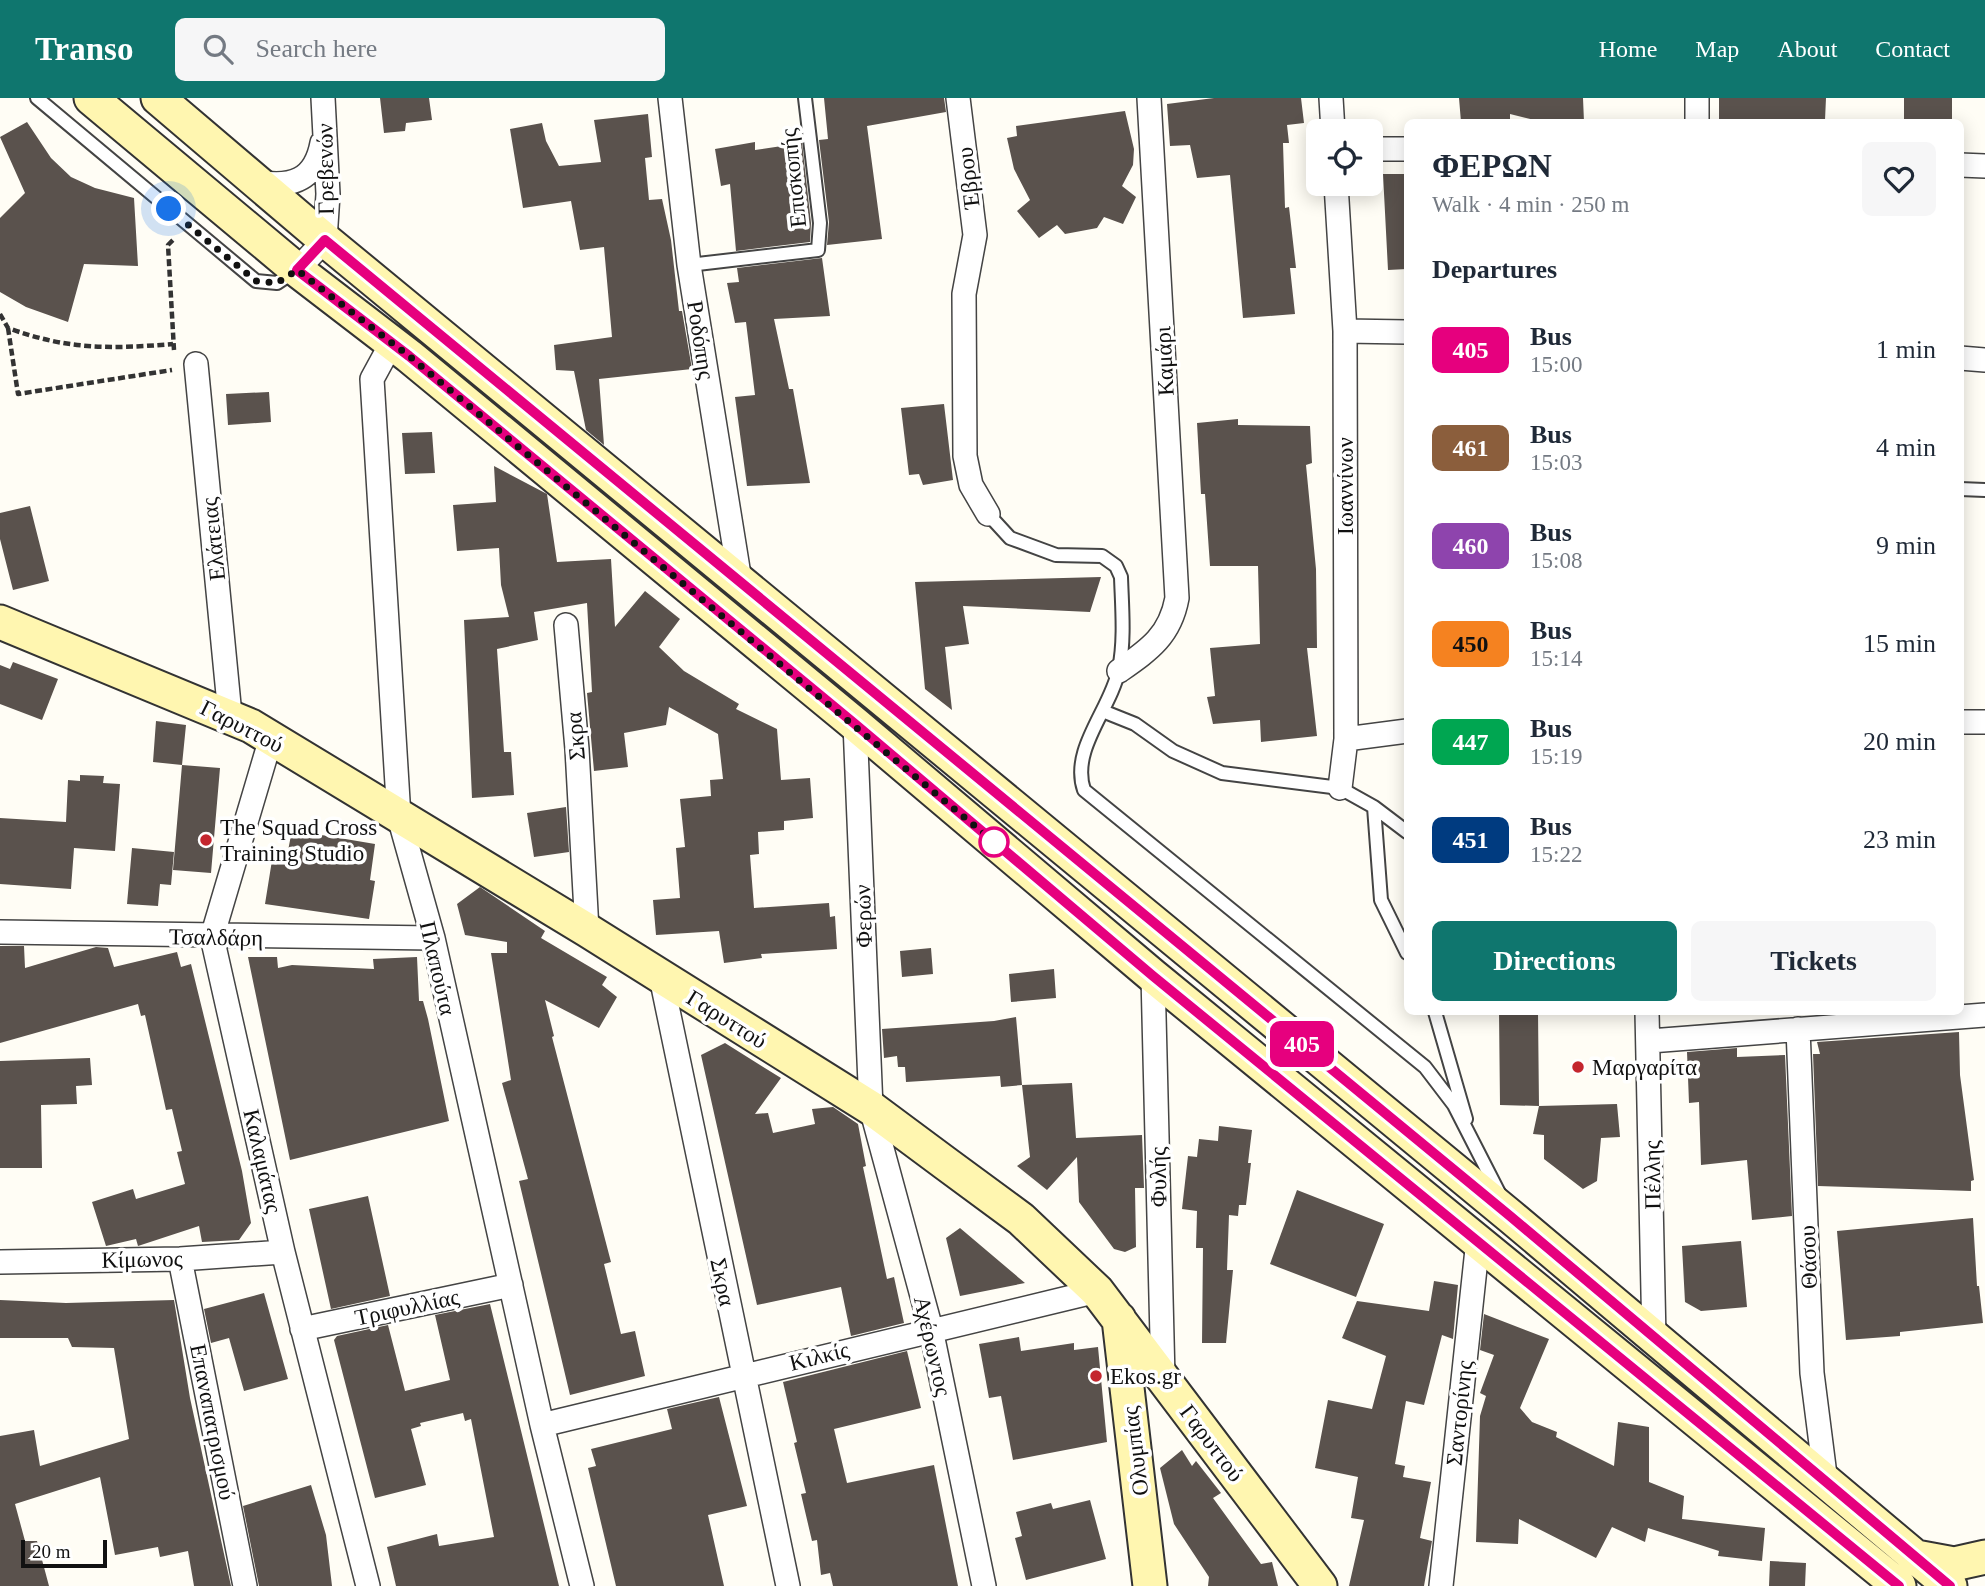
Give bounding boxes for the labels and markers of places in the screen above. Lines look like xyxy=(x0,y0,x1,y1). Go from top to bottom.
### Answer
place label: The Squad Cross Training Studio xyxy=(220,815,377,866)
unlabelled marker xyxy=(979,827,1009,857)
marker: The Squad Cross Training Studio xyxy=(198,832,214,848)
place label: Μαργαρίτα xyxy=(1592,1055,1697,1080)
marker: Μαργαρίτα xyxy=(1570,1059,1586,1075)
place label: Ekos.gr xyxy=(1110,1364,1181,1389)
marker: Ekos.gr xyxy=(1088,1368,1104,1384)

